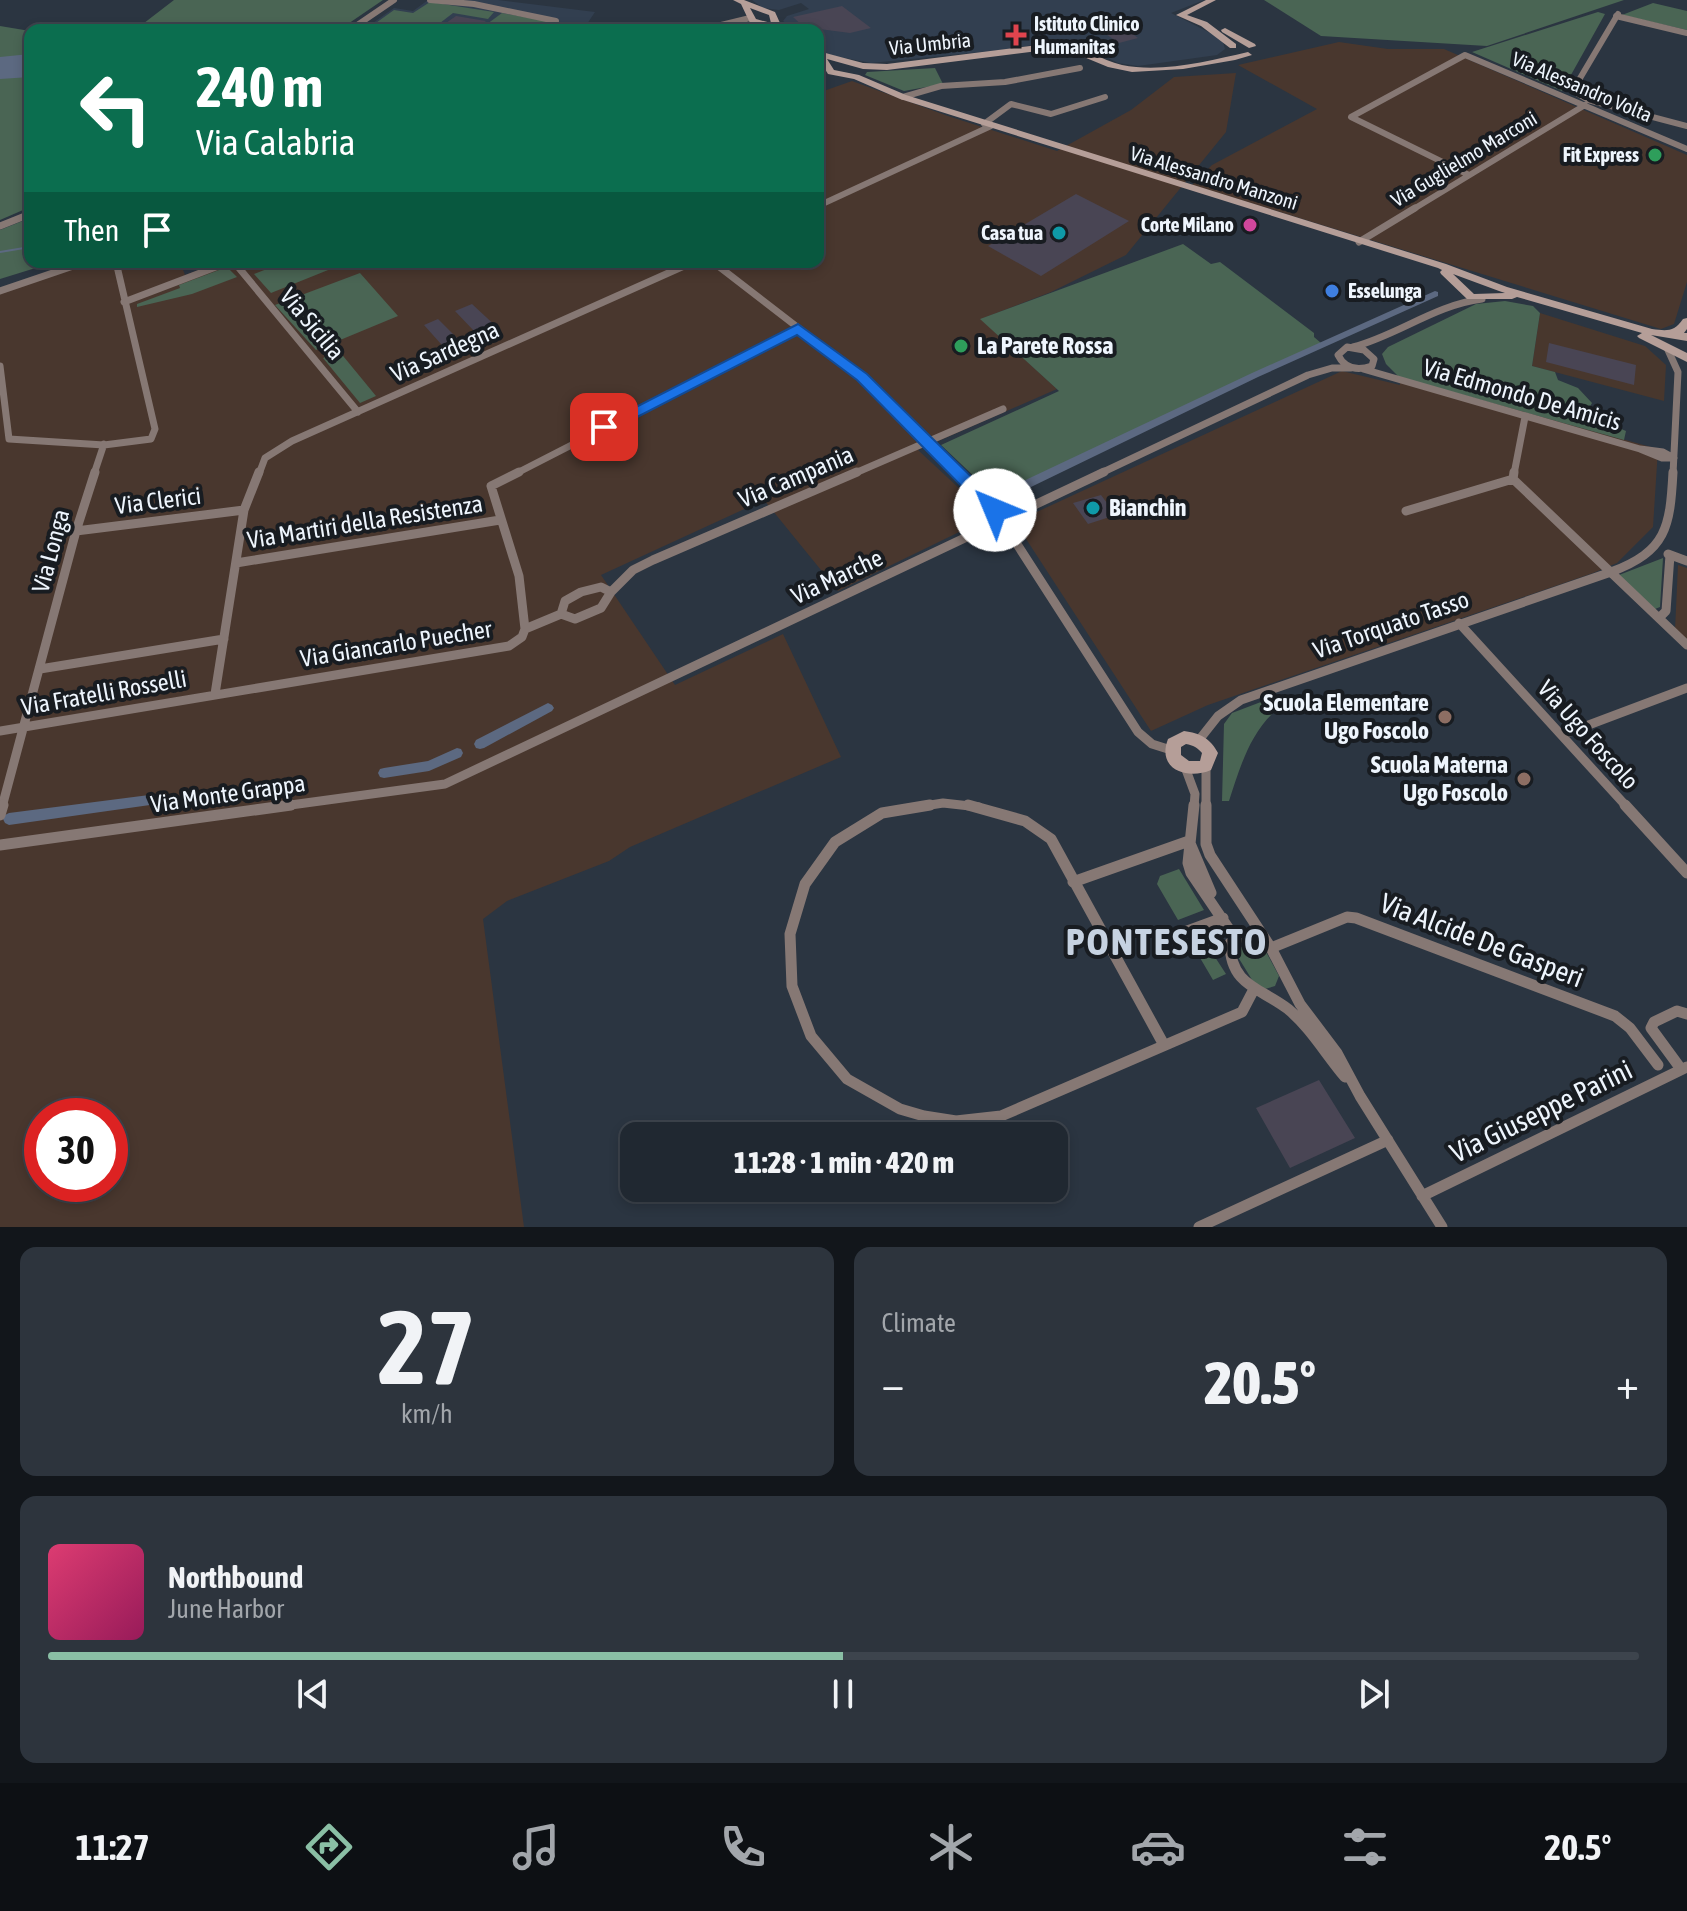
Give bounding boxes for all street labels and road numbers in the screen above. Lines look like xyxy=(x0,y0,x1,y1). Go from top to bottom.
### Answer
street label: Via Umbria xyxy=(888,28,972,59)
street label: Via Alessandro Volta xyxy=(1509,47,1656,126)
street label: Via Guglielmo Marconi xyxy=(1387,106,1541,211)
street label: Via Alessandro Manzoni xyxy=(1128,141,1301,214)
street label: Via Sicilia xyxy=(275,283,350,365)
street label: Via Sardegna xyxy=(387,316,503,387)
street label: Via Edmondo De Amicis xyxy=(1420,353,1624,436)
street label: Via Campania xyxy=(734,440,857,513)
street label: Via Clerici xyxy=(113,482,203,519)
street label: Via Martiri della Resistenza xyxy=(245,490,485,553)
street label: Via Longa xyxy=(26,506,75,595)
street label: Via Marche xyxy=(787,544,887,609)
street label: Via Torquato Tasso xyxy=(1309,585,1472,664)
street label: Via Giancarlo Puecher xyxy=(298,615,494,672)
street label: Via Fratelli Rosselli xyxy=(19,665,189,720)
street label: Via Ugo Foscolo xyxy=(1533,675,1644,795)
street label: Via Monte Grappa xyxy=(149,769,307,818)
street label: Via Alcide De Gasperi xyxy=(1376,887,1588,993)
street label: Via Giuseppe Parini xyxy=(1445,1053,1637,1169)

